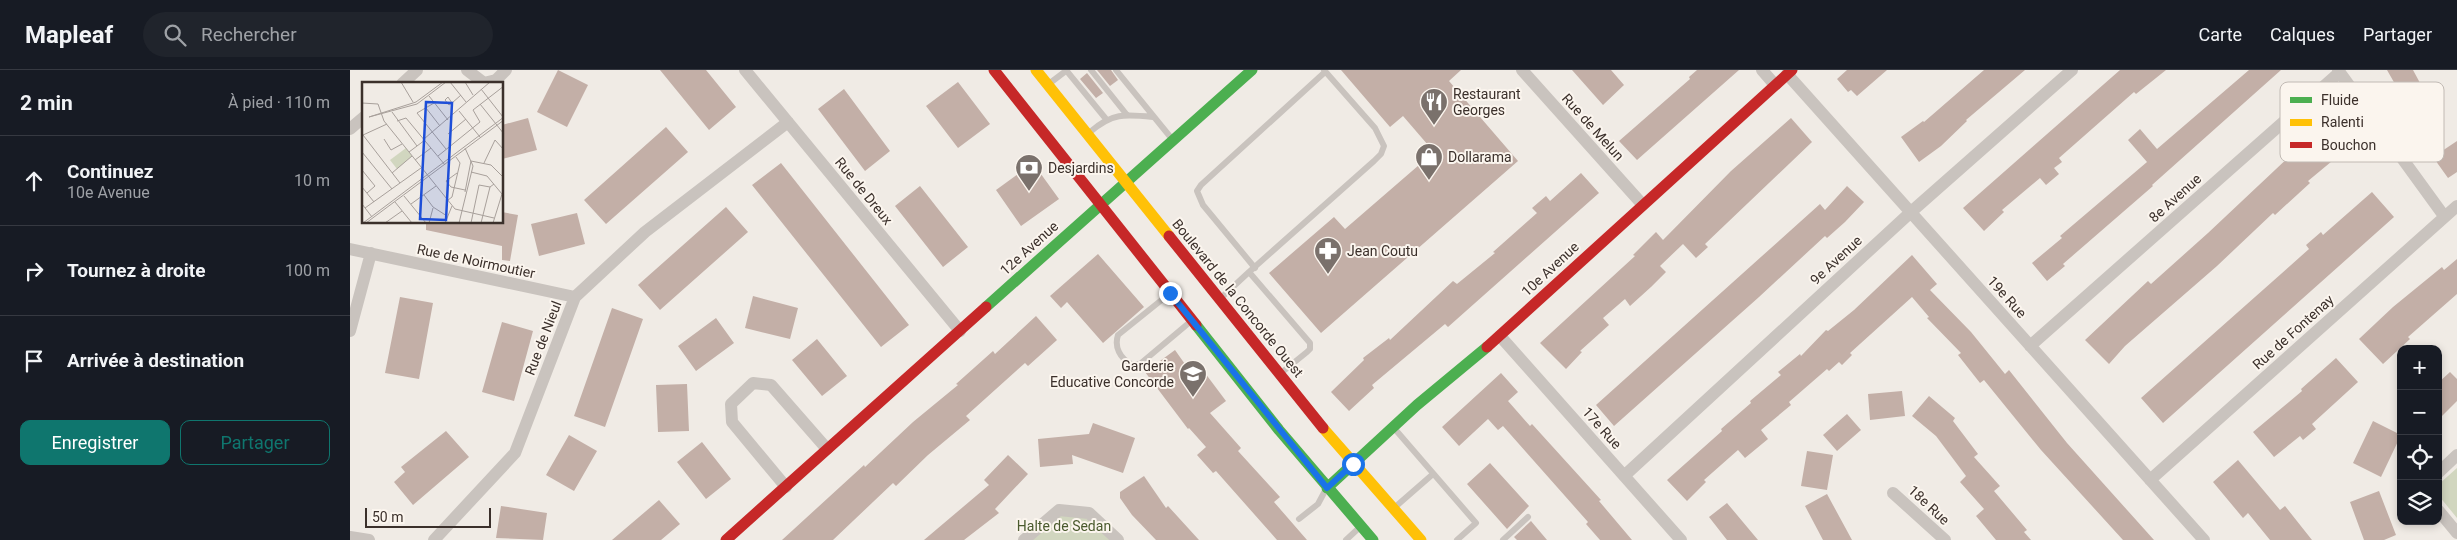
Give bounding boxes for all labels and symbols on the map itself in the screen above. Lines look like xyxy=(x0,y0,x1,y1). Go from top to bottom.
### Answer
inset map xyxy=(362,82,504,224)
legend xyxy=(2280,82,2444,162)
place label: Restaurant Georges xyxy=(1453,86,1521,118)
restaurant icon: Restaurant Georges xyxy=(1419,87,1449,126)
street label: Rue de Melun xyxy=(1559,90,1627,164)
text: Fluide xyxy=(2321,92,2359,108)
text: Ralenti xyxy=(2321,114,2364,130)
text: Bouchon xyxy=(2321,137,2376,153)
shop icon: Dollarama xyxy=(1414,142,1444,181)
place label: Dollarama xyxy=(1448,149,1512,165)
bank icon: Desjardins xyxy=(1014,153,1044,192)
street label: Rue de Dreux xyxy=(832,154,896,228)
place label: Desjardins xyxy=(1048,160,1114,176)
street label: 8e Avenue xyxy=(2146,170,2204,226)
street label: Boulevard de la Concorde Ouest xyxy=(1169,216,1307,381)
street label: 12e Avenue xyxy=(997,218,1061,278)
street label: 9e Avenue xyxy=(1807,232,1865,288)
pharmacy icon: Jean Coutu xyxy=(1313,236,1343,275)
street label: 10e Avenue xyxy=(1518,238,1582,300)
street label: Rue de Noirmoutier xyxy=(416,241,537,281)
place label: Jean Coutu xyxy=(1347,243,1418,259)
street label: 19e Rue xyxy=(1984,273,2030,321)
route end xyxy=(1159,282,1182,305)
street label: Rue de Fontenay xyxy=(2249,291,2337,372)
street label: Rue de Nieul xyxy=(522,299,564,377)
place label: Garderie Educative Concorde xyxy=(1050,358,1174,390)
school or university icon: Garderie Educative Concorde xyxy=(1178,359,1208,398)
street label: 17e Rue xyxy=(1579,404,1625,452)
route start xyxy=(1342,453,1365,476)
street label: 18e Rue xyxy=(1905,482,1953,528)
scale bar xyxy=(365,505,491,528)
park label: Halte de Sedan xyxy=(1017,518,1111,534)

